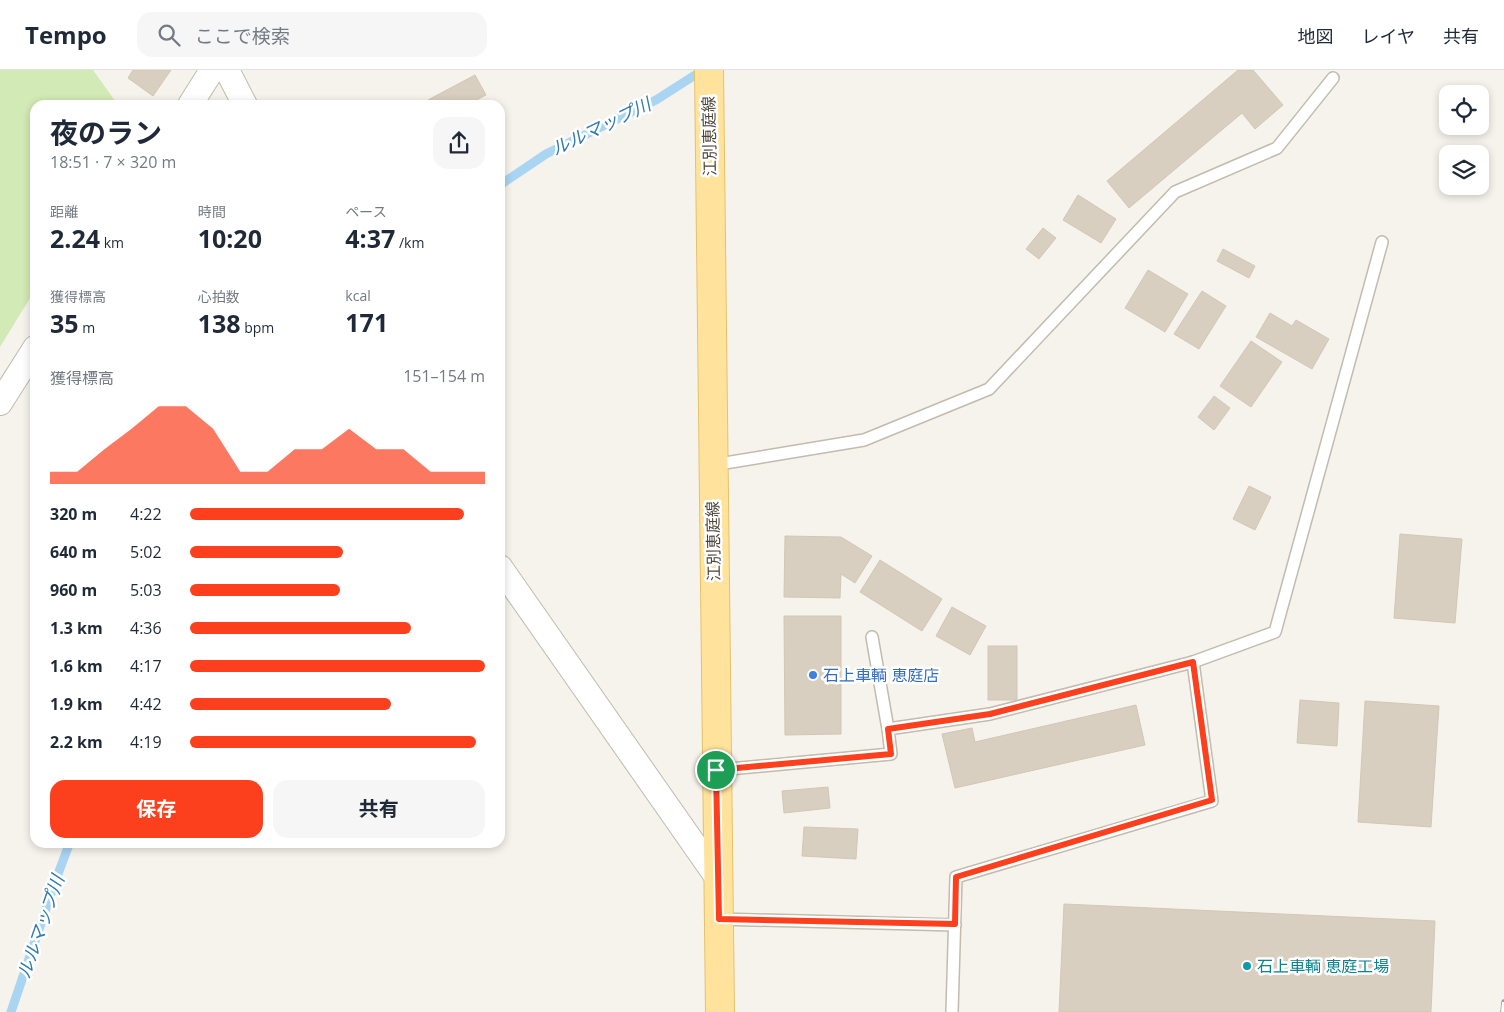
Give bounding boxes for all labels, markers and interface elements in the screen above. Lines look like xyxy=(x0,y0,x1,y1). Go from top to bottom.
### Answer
search box xyxy=(137,12,487,57)
text: Tempo xyxy=(25,18,107,51)
icon: search xyxy=(155,21,183,49)
text: ここで検索 xyxy=(195,23,290,49)
text: 地図 xyxy=(1298,24,1334,48)
text: レイヤ xyxy=(1362,24,1415,48)
text: 共有 xyxy=(1443,24,1479,48)
map controls xyxy=(1439,85,1489,195)
button: locate xyxy=(1439,85,1489,135)
water label: ルルマップ川 xyxy=(547,91,656,161)
street label: 江別恵庭線 xyxy=(697,96,721,176)
text: 夜のラン xyxy=(50,113,162,151)
button: share xyxy=(433,117,485,169)
button: layers xyxy=(1439,145,1489,195)
text: 18:51 · 7 × 320 m xyxy=(50,151,176,173)
text: 距離 xyxy=(50,202,78,221)
text: 時間 xyxy=(198,202,226,221)
text: ペース xyxy=(345,202,387,221)
text: 2.24 xyxy=(50,221,100,255)
text: 10:20 xyxy=(198,221,262,255)
text: 4:37 xyxy=(345,221,395,255)
text: km xyxy=(100,233,124,252)
text: /km xyxy=(395,233,424,252)
text: kcal xyxy=(345,286,371,305)
text: 獲得標高 xyxy=(50,287,106,306)
text: 心拍数 xyxy=(198,287,240,306)
text: 171 xyxy=(345,305,388,339)
text: 35 xyxy=(50,306,79,340)
text: 138 xyxy=(198,306,241,340)
text: m xyxy=(79,318,95,337)
text: bpm xyxy=(241,318,274,337)
text: 151–154 m xyxy=(403,365,485,387)
text: 獲得標高 xyxy=(50,367,114,389)
street label: 江別恵庭線 xyxy=(701,501,725,581)
text: 320 m xyxy=(50,503,97,525)
text: 4:22 xyxy=(130,503,162,525)
text: 640 m xyxy=(50,541,97,563)
text: 5:02 xyxy=(130,541,162,563)
text: 960 m xyxy=(50,579,97,601)
text: 5:03 xyxy=(130,579,162,601)
text: 1.3 km xyxy=(50,617,103,639)
text: 4:36 xyxy=(130,617,162,639)
text: 1.6 km xyxy=(50,655,103,677)
text: 4:17 xyxy=(130,655,162,677)
place label: 石上車輌 恵庭店 xyxy=(823,664,939,686)
marker: 石上車輌 恵庭店 xyxy=(807,669,819,681)
text: 1.9 km xyxy=(50,693,103,715)
text: 4:42 xyxy=(130,693,162,715)
text: 2.2 km xyxy=(50,731,103,753)
text: 4:19 xyxy=(130,731,162,753)
pin xyxy=(695,749,737,791)
icon: arrive xyxy=(702,756,730,784)
button: 保存 xyxy=(50,780,263,838)
button: 共有 xyxy=(273,780,485,838)
water label: ルルマップ川 xyxy=(11,870,70,982)
place label: 石上車輌 恵庭工場 xyxy=(1257,955,1389,977)
marker: 石上車輌 恵庭工場 xyxy=(1241,960,1253,972)

